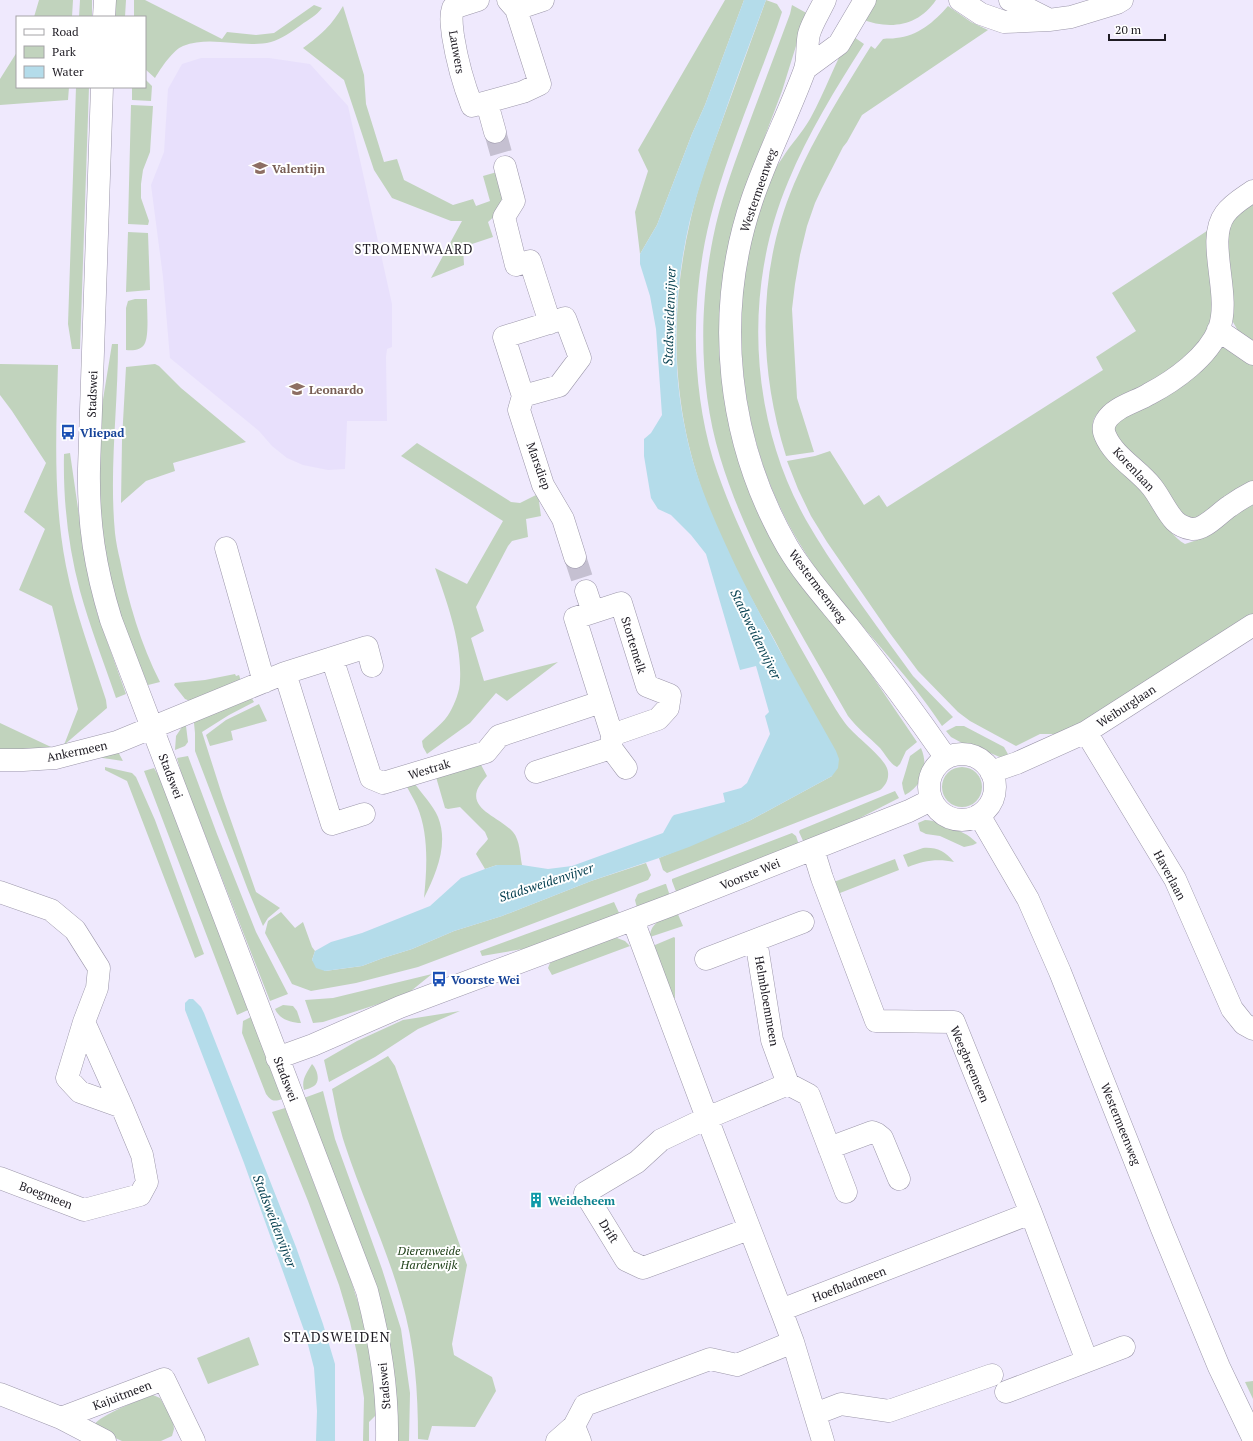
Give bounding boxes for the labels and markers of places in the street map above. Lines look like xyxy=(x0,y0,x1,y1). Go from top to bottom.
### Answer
school or university icon: Valentijn xyxy=(251,159,269,177)
place label: Valentijn xyxy=(272,161,325,176)
school or university icon: Leonardo xyxy=(288,380,306,398)
place label: Leonardo xyxy=(309,382,363,397)
bus stop icon: Vliepad xyxy=(59,423,77,441)
place label: Vliepad xyxy=(80,425,125,440)
bus stop icon: Voorste Wei xyxy=(430,970,448,988)
place label: Voorste Wei xyxy=(451,972,520,987)
building icon: Weideheem xyxy=(527,1191,545,1209)
place label: Weideheem xyxy=(548,1193,615,1208)

